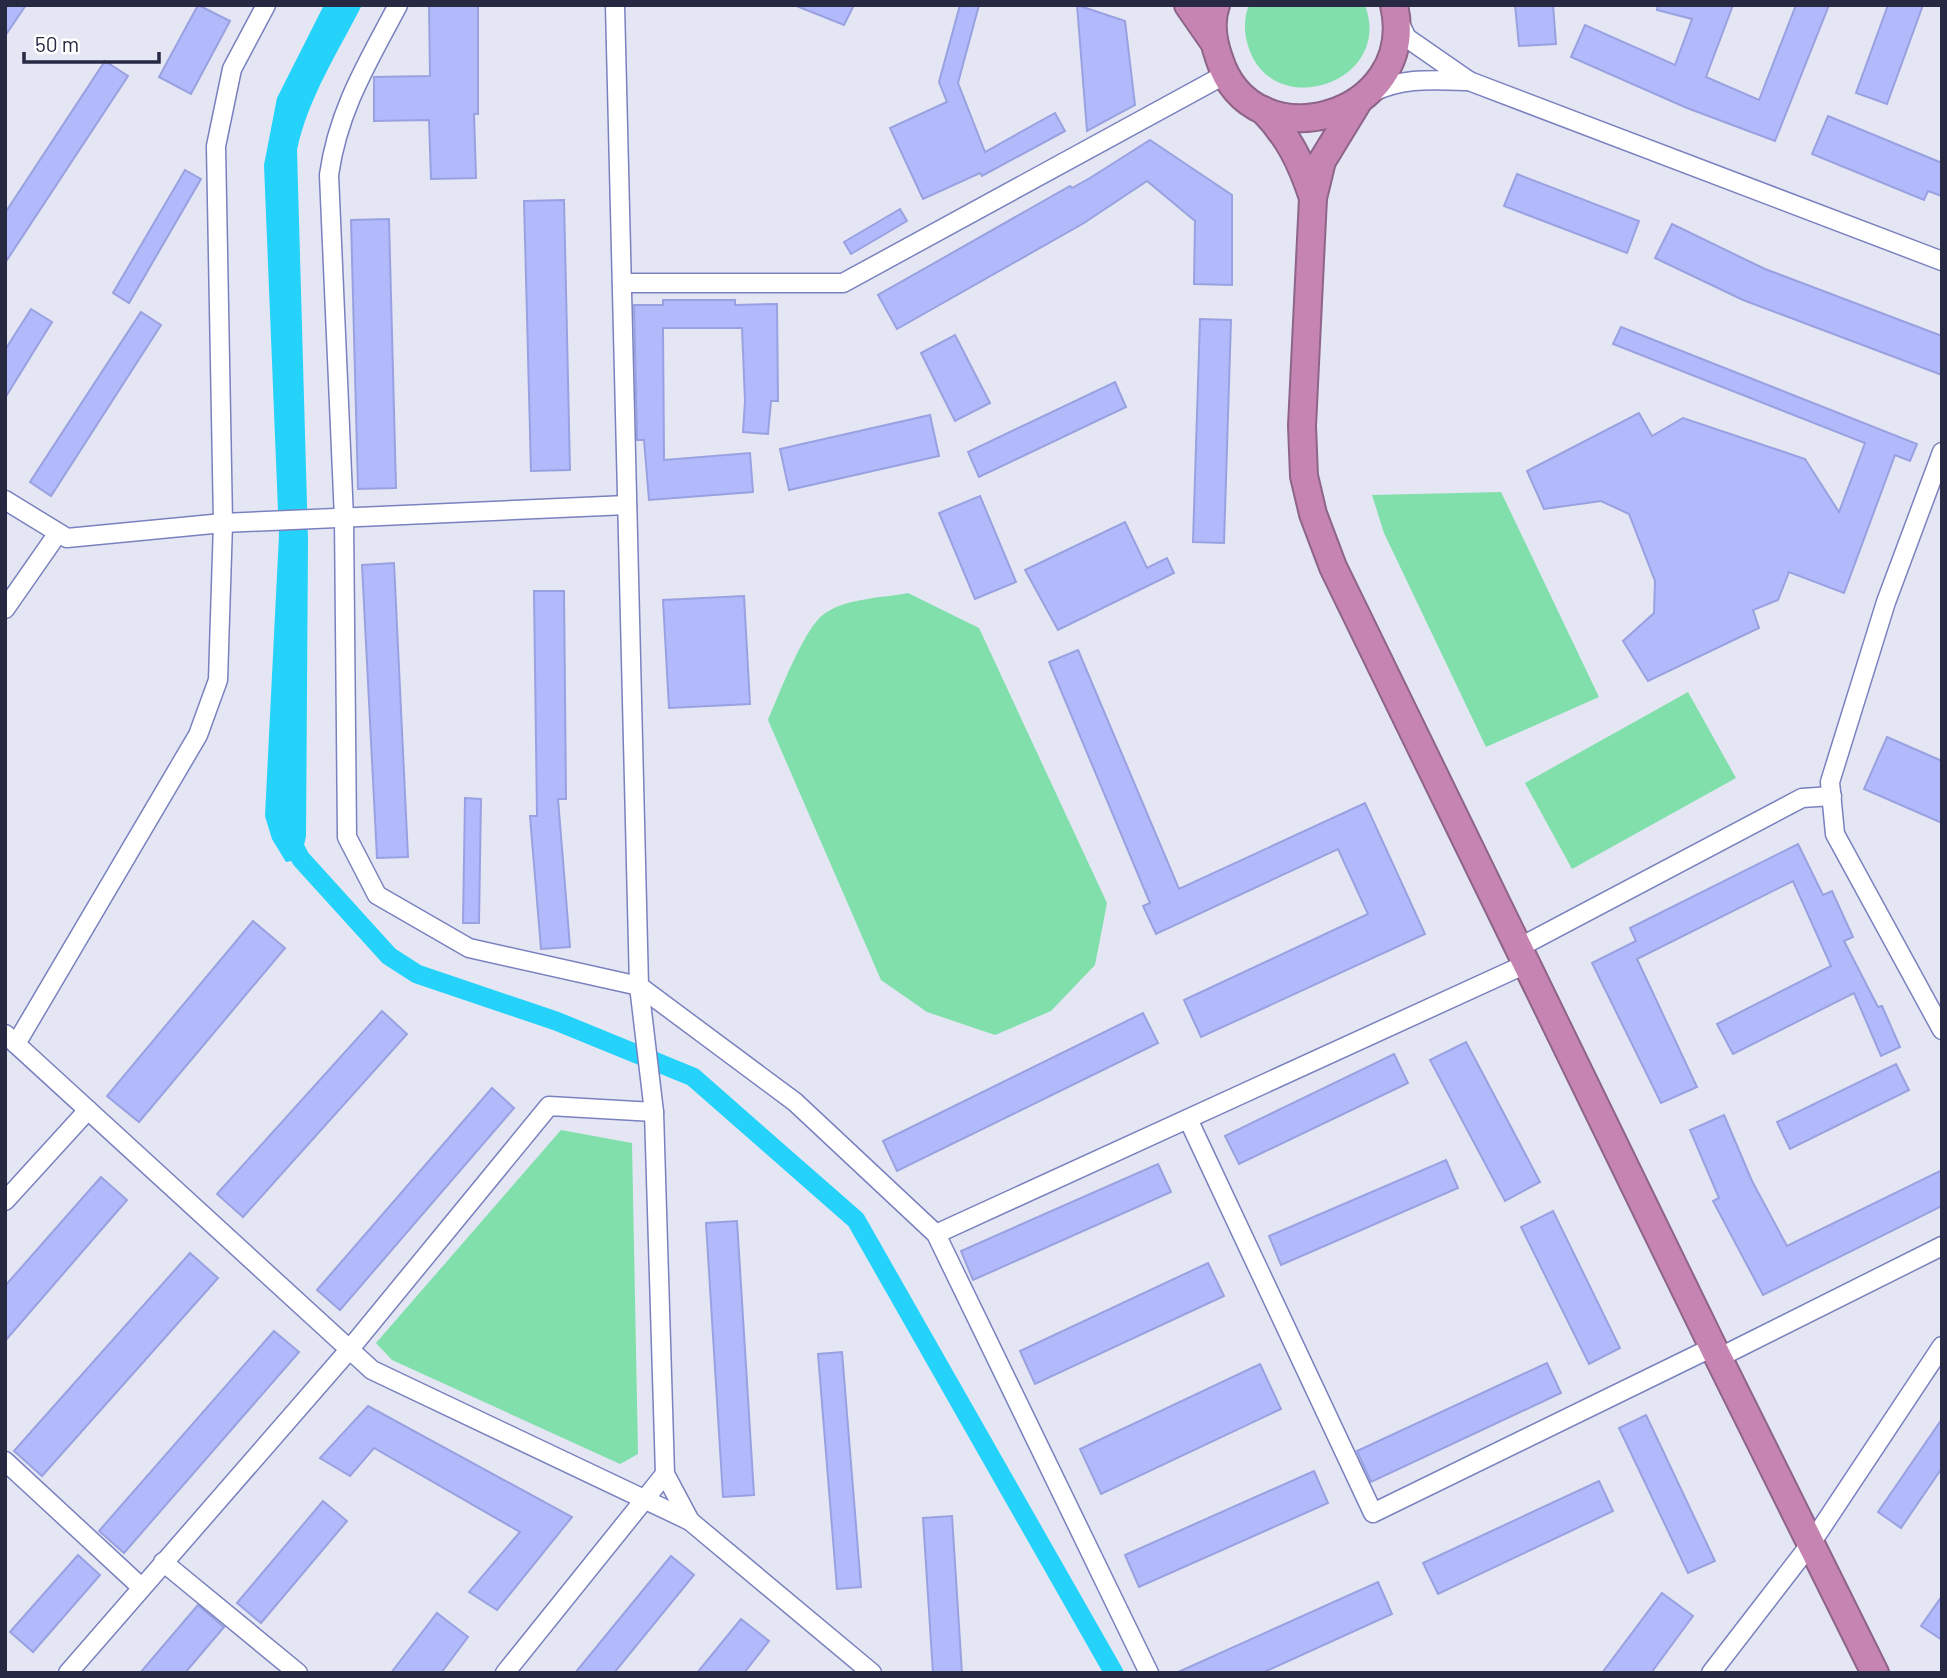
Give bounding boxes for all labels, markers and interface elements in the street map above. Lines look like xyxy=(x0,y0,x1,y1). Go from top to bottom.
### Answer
scale bar xyxy=(24,21,159,65)
text: 50 m xyxy=(35,31,79,56)

